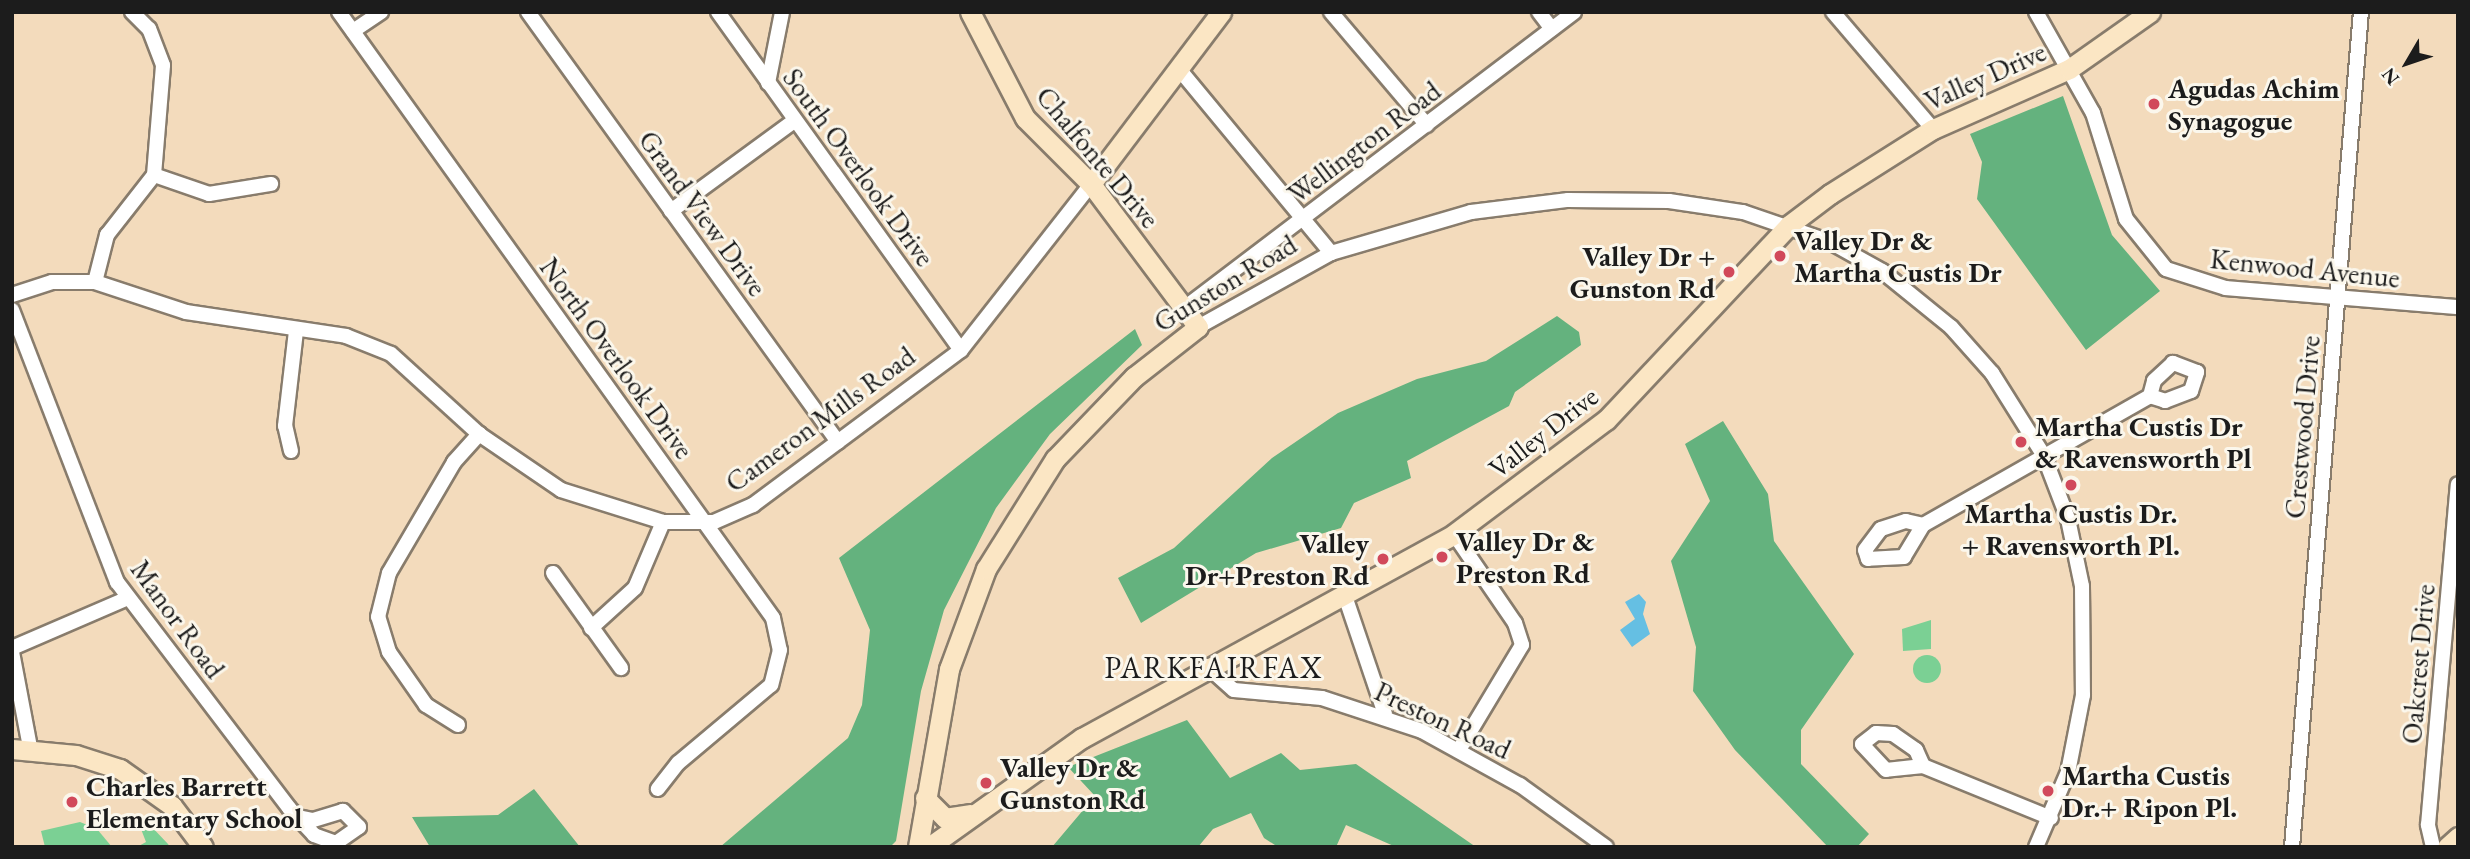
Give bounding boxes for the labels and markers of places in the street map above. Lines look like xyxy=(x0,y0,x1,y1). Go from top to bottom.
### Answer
place label: Agudas Achim Synagogue xyxy=(2168,71,2340,137)
marker: Agudas Achim Synagogue xyxy=(2146,96,2162,112)
place label: Valley Dr & Martha Custis Dr xyxy=(1794,223,2002,289)
place label: Valley Dr + Gunston Rd xyxy=(1570,239,1715,305)
marker: Valley Dr & Martha Custis Dr xyxy=(1772,248,1788,264)
marker: Valley Dr + Gunston Rd xyxy=(1721,264,1737,280)
place label: Martha Custis Dr & Ravensworth Pl xyxy=(2035,409,2252,475)
marker: Martha Custis Dr & Ravensworth Pl xyxy=(2013,434,2029,450)
marker: Martha Custis Dr. + Ravensworth Pl. xyxy=(2063,477,2079,493)
place label: Martha Custis Dr. + Ravensworth Pl. xyxy=(1962,496,2180,562)
place label: Valley Dr & Preston Rd xyxy=(1456,524,1594,590)
place label: Valley Dr+Preston Rd xyxy=(1185,526,1369,592)
marker: Valley Dr & Preston Rd xyxy=(1434,549,1450,565)
marker: Valley Dr+Preston Rd xyxy=(1375,551,1391,567)
place label: Valley Dr & Gunston Rd xyxy=(1000,750,1145,816)
place label: Martha Custis Dr.+ Ripon Pl. xyxy=(2062,758,2237,824)
place label: Charles Barrett Elementary School xyxy=(86,769,302,835)
marker: Valley Dr & Gunston Rd xyxy=(978,775,994,791)
marker: Martha Custis Dr.+ Ripon Pl. xyxy=(2040,783,2056,799)
marker: Charles Barrett Elementary School xyxy=(64,794,80,810)

